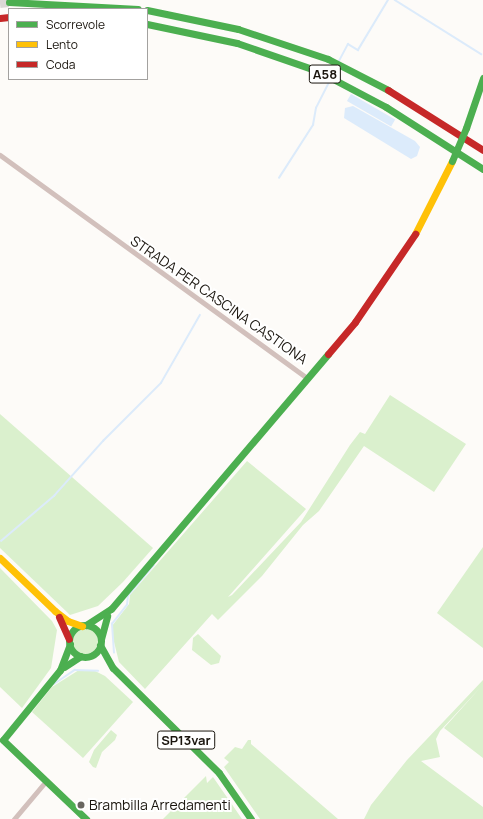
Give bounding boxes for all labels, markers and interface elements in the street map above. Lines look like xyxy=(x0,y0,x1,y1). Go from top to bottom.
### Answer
legend xyxy=(8,8,148,80)
text: Scorrevole xyxy=(46,16,105,33)
text: Lento xyxy=(46,36,78,53)
text: Coda xyxy=(46,56,75,73)
road number: A58 xyxy=(308,63,342,85)
street label: STRADA PER CASCINA CASTIONA xyxy=(127,232,311,368)
road number: SP13var xyxy=(157,729,215,751)
place label: Brambilla Arredamenti xyxy=(89,797,231,813)
marker: Brambilla Arredamenti xyxy=(76,800,86,810)

